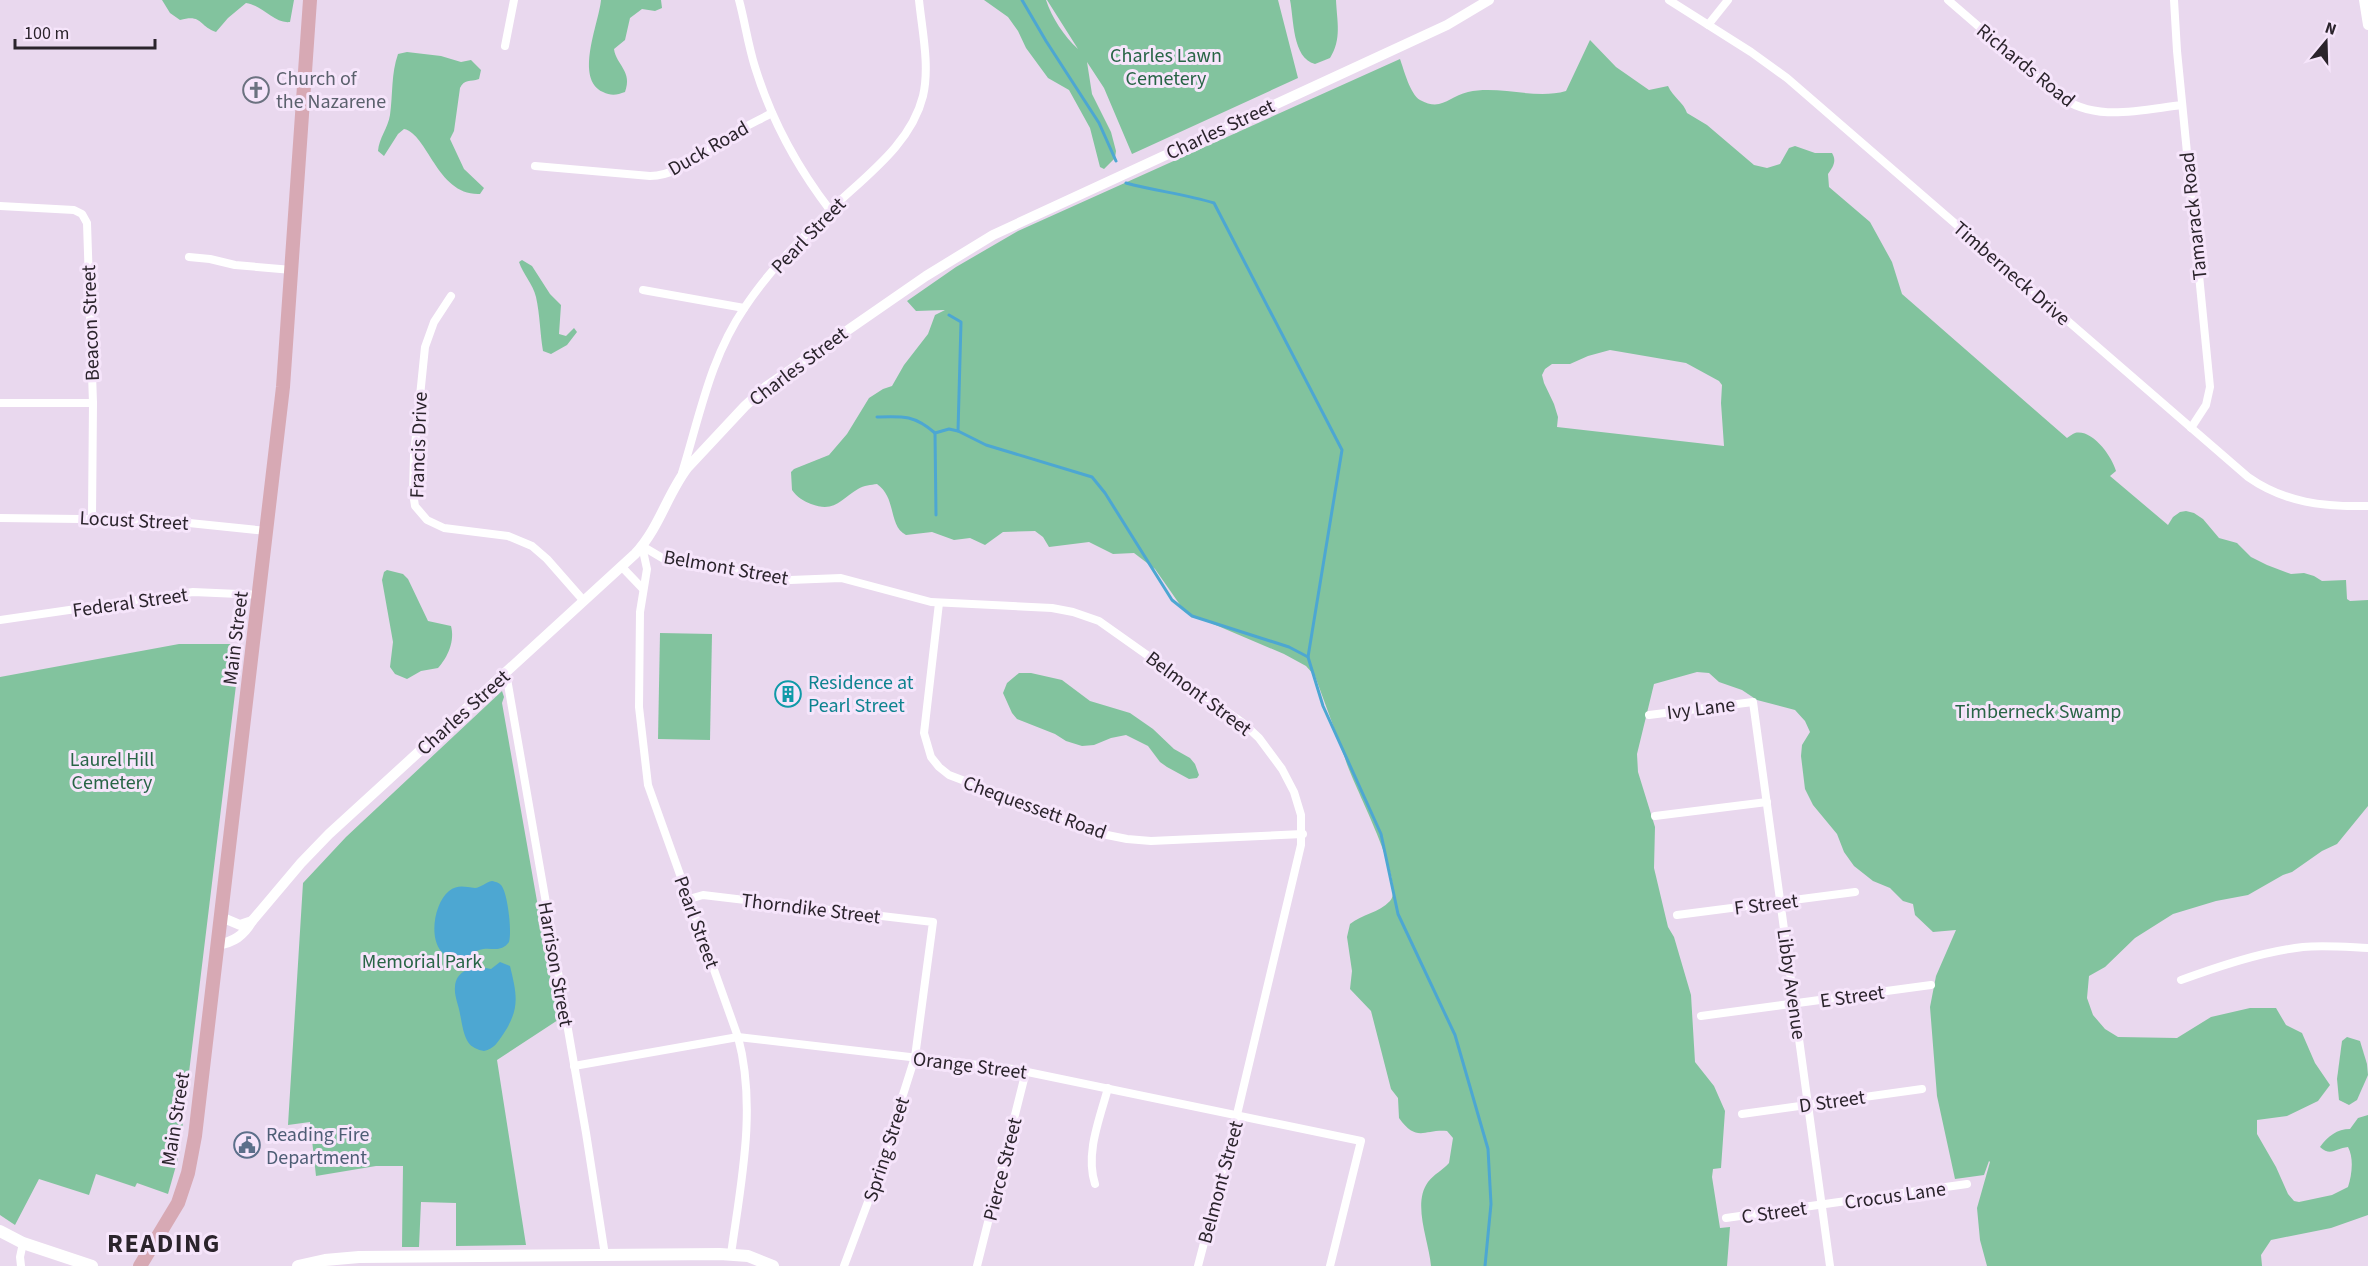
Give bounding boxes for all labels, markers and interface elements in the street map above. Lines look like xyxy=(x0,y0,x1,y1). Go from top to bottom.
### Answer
scale bar xyxy=(15,12,154,50)
north arrow xyxy=(2296,12,2356,72)
street label: Richards Road xyxy=(1970,17,2081,114)
text: N xyxy=(2322,17,2339,41)
text: 100 m xyxy=(24,21,69,46)
park label: Charles Lawn Cemetery xyxy=(1110,42,1222,93)
place label: Church of the Nazarene xyxy=(276,65,386,116)
church icon: Church of the Nazarene xyxy=(241,75,271,105)
street label: Charles Street xyxy=(1162,92,1279,167)
street label: Duck Road xyxy=(663,114,754,183)
street label: Tamarack Road xyxy=(2173,151,2215,281)
street label: Pearl Street xyxy=(765,191,853,280)
street label: Timberneck Drive xyxy=(1947,215,2076,333)
street label: Beacon Street xyxy=(75,264,107,381)
street label: Charles Street xyxy=(744,320,854,413)
street label: Francis Drive xyxy=(403,391,435,499)
street label: Locust Street xyxy=(79,504,189,538)
street label: Belmont Street xyxy=(661,543,791,593)
street label: Federal Street xyxy=(71,581,190,625)
street label: Main Street xyxy=(216,589,256,687)
street label: Belmont Street xyxy=(1140,645,1257,743)
street label: Charles Street xyxy=(411,663,517,762)
place label: Residence at Pearl Street xyxy=(808,669,914,720)
building icon: Residence at Pearl Street xyxy=(773,679,803,709)
street label: Ivy Lane xyxy=(1665,691,1737,727)
park label: Timberneck Swamp xyxy=(1955,698,2121,726)
park label: Laurel Hill Cemetery xyxy=(70,746,154,797)
street label: Chequessett Road xyxy=(959,769,1110,847)
street label: Pearl Street xyxy=(666,872,726,973)
street label: Thorndike Street xyxy=(740,887,882,931)
street label: F Street xyxy=(1733,887,1800,923)
street label: Harrison Street xyxy=(530,900,580,1029)
street label: Libby Avenue xyxy=(1769,927,1813,1041)
park label: Memorial Park xyxy=(362,948,482,976)
street label: E Street xyxy=(1818,979,1886,1015)
street label: Orange Street xyxy=(911,1045,1029,1087)
street label: Main Street xyxy=(155,1070,197,1168)
street label: D Street xyxy=(1797,1083,1867,1120)
street label: Spring Street xyxy=(857,1093,917,1205)
street label: Pierce Street xyxy=(977,1114,1029,1224)
street label: Belmont Street xyxy=(1191,1118,1251,1247)
place label: Reading Fire Department xyxy=(266,1121,369,1172)
public building icon: Reading Fire Department xyxy=(232,1130,262,1160)
street label: Crocus Lane xyxy=(1843,1175,1948,1217)
street label: C Street xyxy=(1740,1195,1809,1231)
district label: READING xyxy=(107,1225,221,1262)

